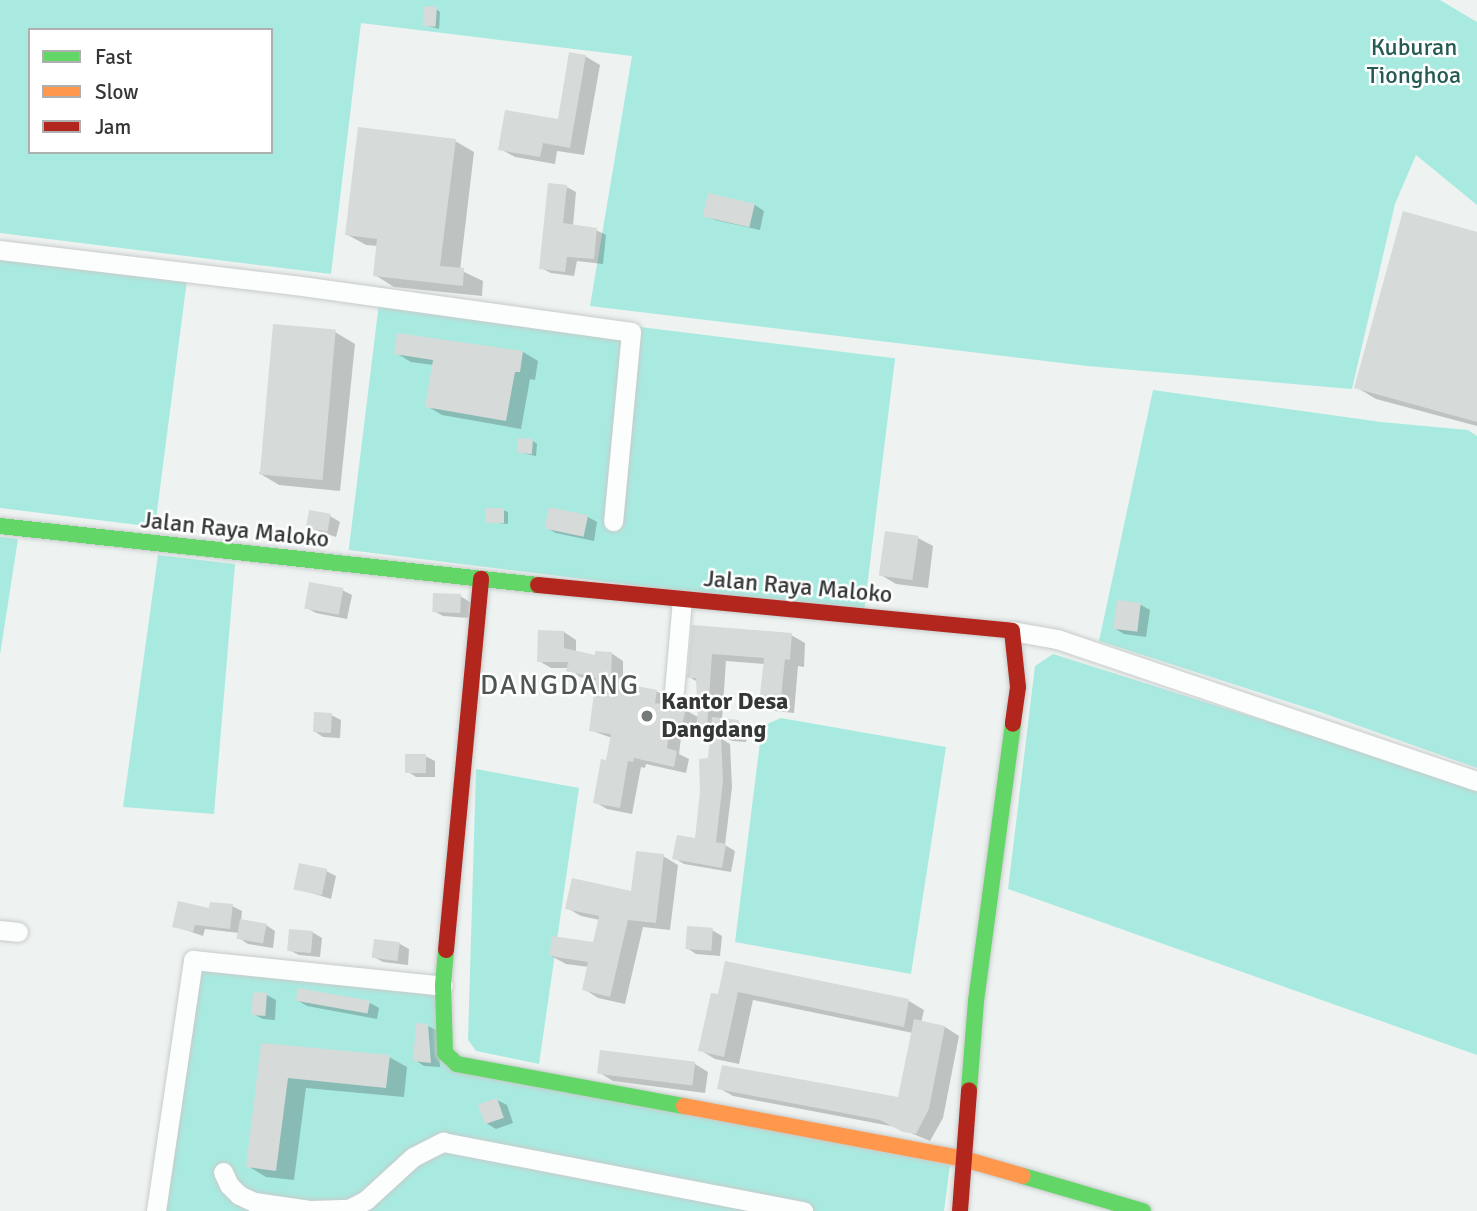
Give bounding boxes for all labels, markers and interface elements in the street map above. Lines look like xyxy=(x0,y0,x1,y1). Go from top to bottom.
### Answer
legend xyxy=(28,28,273,154)
park label: Kuburan Tionghoa xyxy=(1367,34,1461,90)
text: Fast xyxy=(95,44,132,70)
text: Slow xyxy=(95,79,139,105)
text: Jam xyxy=(95,114,131,140)
street label: Jalan Raya Maloko xyxy=(139,506,331,554)
street label: Jalan Raya Maloko xyxy=(702,564,894,610)
district label: DANGDANG xyxy=(481,668,639,702)
place label: Kantor Desa Dangdang xyxy=(661,688,788,744)
marker: Kantor Desa Dangdang xyxy=(639,708,655,724)

